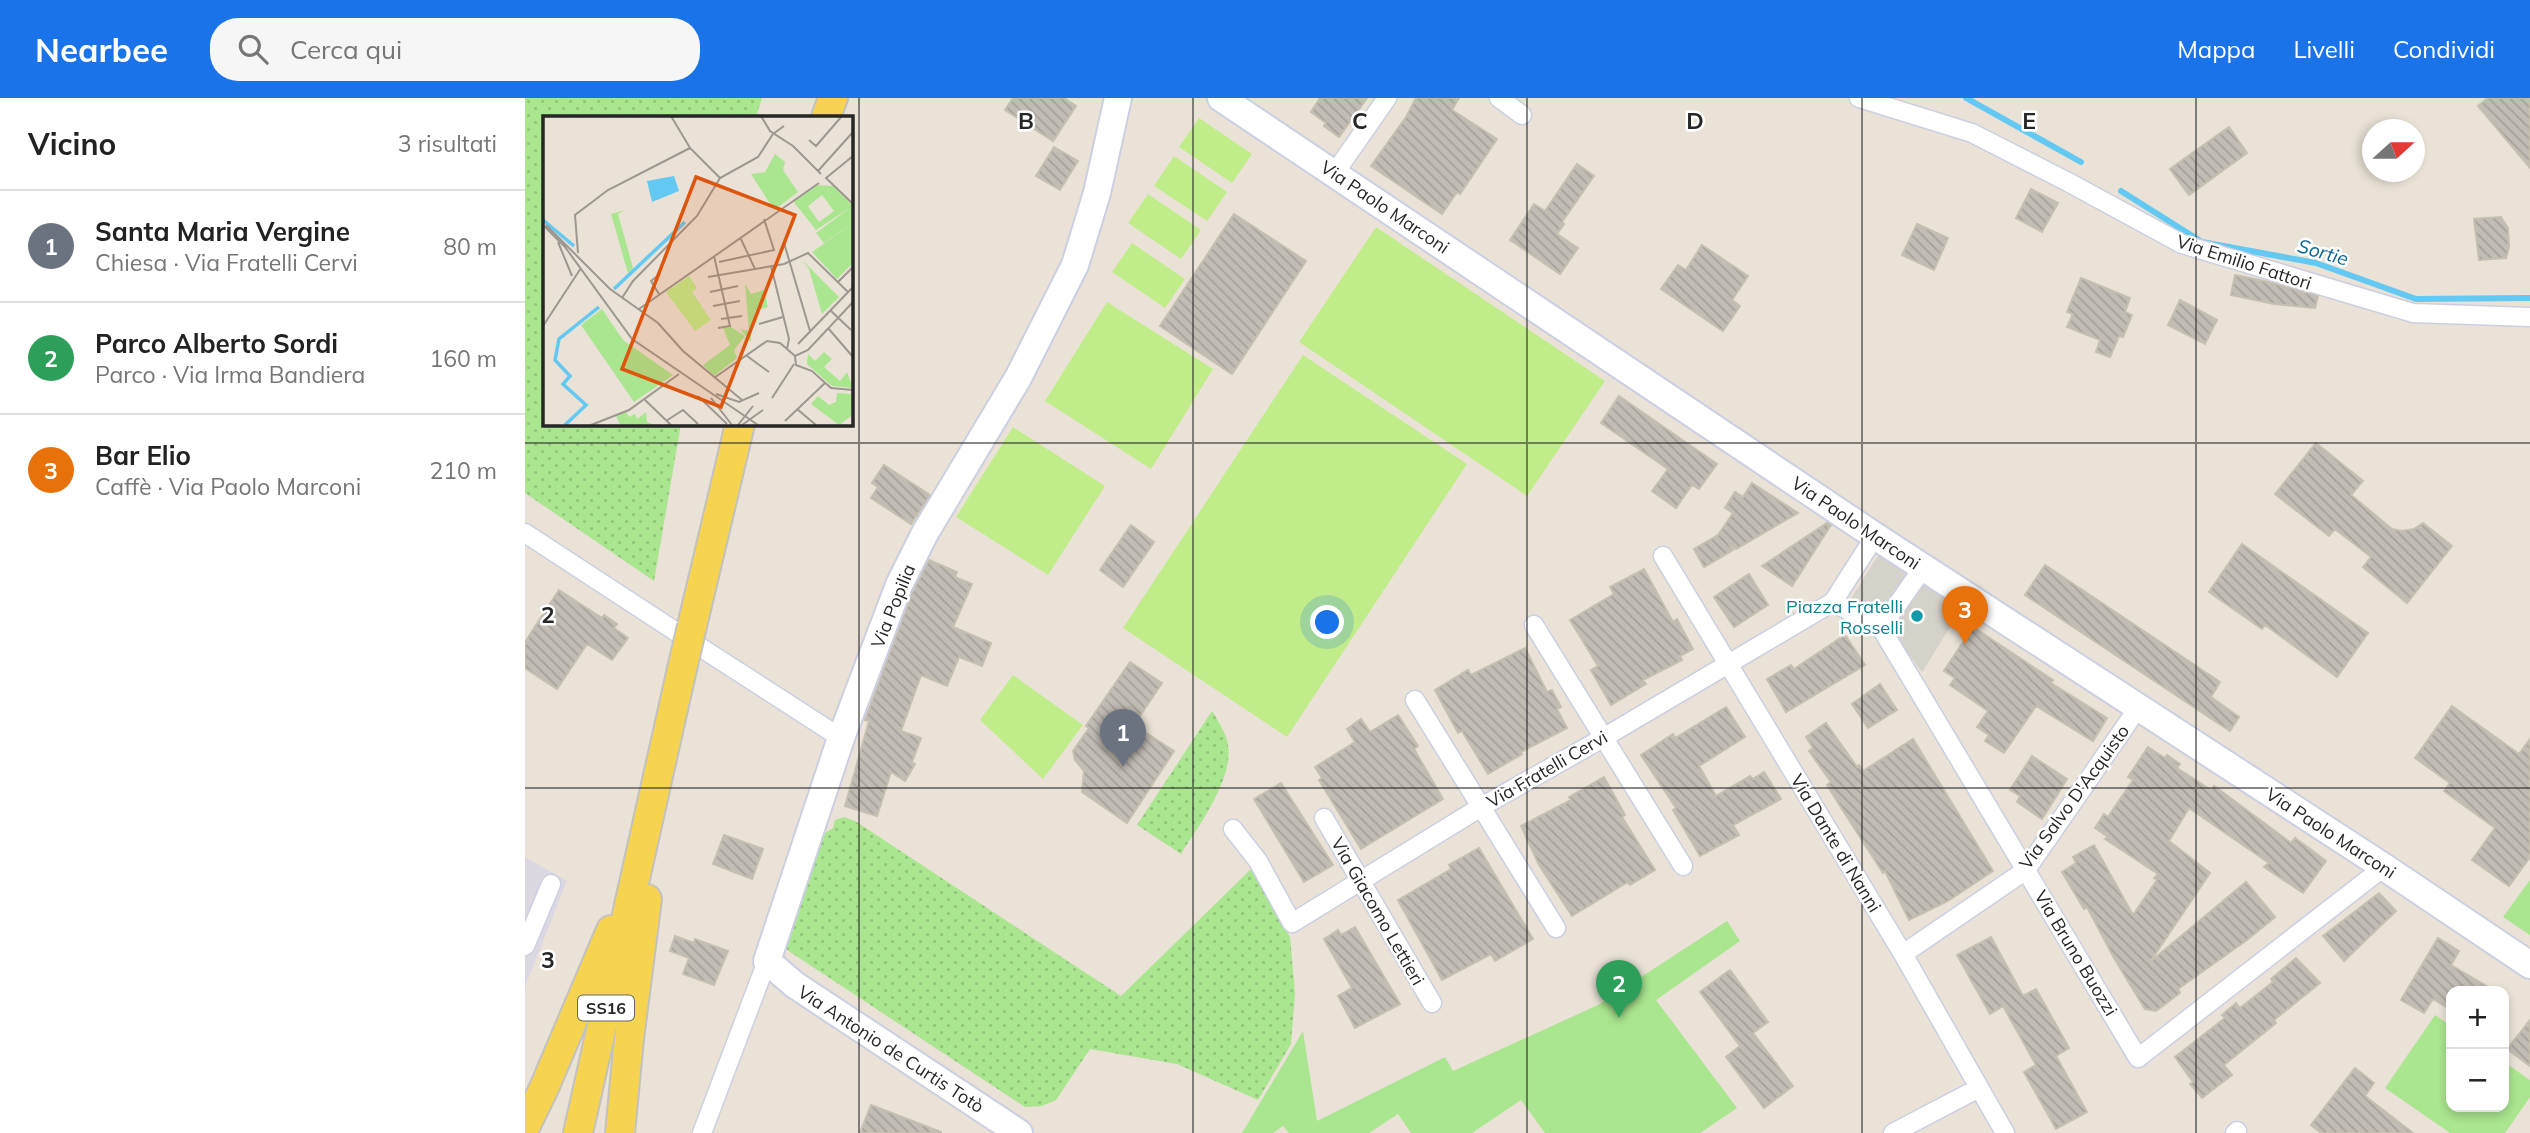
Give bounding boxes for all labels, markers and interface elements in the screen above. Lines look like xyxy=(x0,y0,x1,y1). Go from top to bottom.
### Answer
search box xyxy=(210,18,700,81)
text: Nearbee xyxy=(35,29,168,70)
icon: search xyxy=(234,30,272,68)
text: Cerca qui xyxy=(290,33,402,66)
text: Mappa xyxy=(2177,34,2255,64)
text: Livelli xyxy=(2293,34,2355,64)
text: Condividi xyxy=(2393,34,2495,64)
text: B xyxy=(1018,106,1034,135)
text: C xyxy=(1352,106,1368,135)
text: D xyxy=(1686,106,1704,135)
text: E xyxy=(2022,106,2036,135)
inset map xyxy=(543,116,852,425)
north arrow xyxy=(2362,119,2425,182)
text: Vicino xyxy=(28,125,116,163)
text: 3 risultati xyxy=(398,129,497,158)
street label: Via Paolo Marconi xyxy=(1316,155,1454,259)
text: Santa Maria Vergine xyxy=(95,215,350,248)
street label: Via Emilio Fattori xyxy=(2174,229,2314,295)
text: 1 xyxy=(44,232,58,261)
text: 80 m xyxy=(443,232,497,261)
water label: Sortie xyxy=(2295,233,2351,271)
text: Chiesa · Via Fratelli Cervi xyxy=(95,248,358,277)
text: Parco Alberto Sordi xyxy=(95,327,338,360)
text: 2 xyxy=(44,344,58,373)
text: 160 m xyxy=(429,344,497,373)
text: Parco · Via Irma Bandiera xyxy=(95,360,365,389)
text: Bar Elio xyxy=(95,439,191,472)
text: 3 xyxy=(44,456,58,485)
text: 210 m xyxy=(429,456,497,485)
street label: Via Paolo Marconi xyxy=(1787,471,1925,575)
text: Caffè · Via Paolo Marconi xyxy=(95,472,361,501)
street label: Via Popilia xyxy=(866,561,920,651)
pin: 3 xyxy=(1942,586,1988,644)
place label: Piazza Fratelli Rosselli xyxy=(1786,595,1903,639)
text: 2 xyxy=(541,600,555,629)
your location xyxy=(1310,605,1344,639)
marker: Piazza Fratelli Rosselli xyxy=(1909,608,1925,624)
pin: 1 xyxy=(1100,709,1146,767)
street label: Via Salvo D'Acquisto xyxy=(2014,720,2134,874)
street label: Via Fratelli Cervi xyxy=(1483,725,1611,813)
street label: Via Dante di Nanni xyxy=(1786,770,1886,916)
street label: Via Paolo Marconi xyxy=(2262,782,2400,884)
street label: Via Giacomo Lettieri xyxy=(1326,833,1430,989)
street label: Via Bruno Buozzi xyxy=(2029,886,2123,1020)
text: 3 xyxy=(541,945,555,974)
pin: 2 xyxy=(1596,960,1642,1018)
street label: Via Antonio de Curtis Totò xyxy=(793,980,989,1118)
map controls xyxy=(2446,986,2509,1112)
button: + xyxy=(2446,986,2509,1049)
road number: SS16 xyxy=(578,996,634,1020)
button: − xyxy=(2446,1049,2509,1112)

